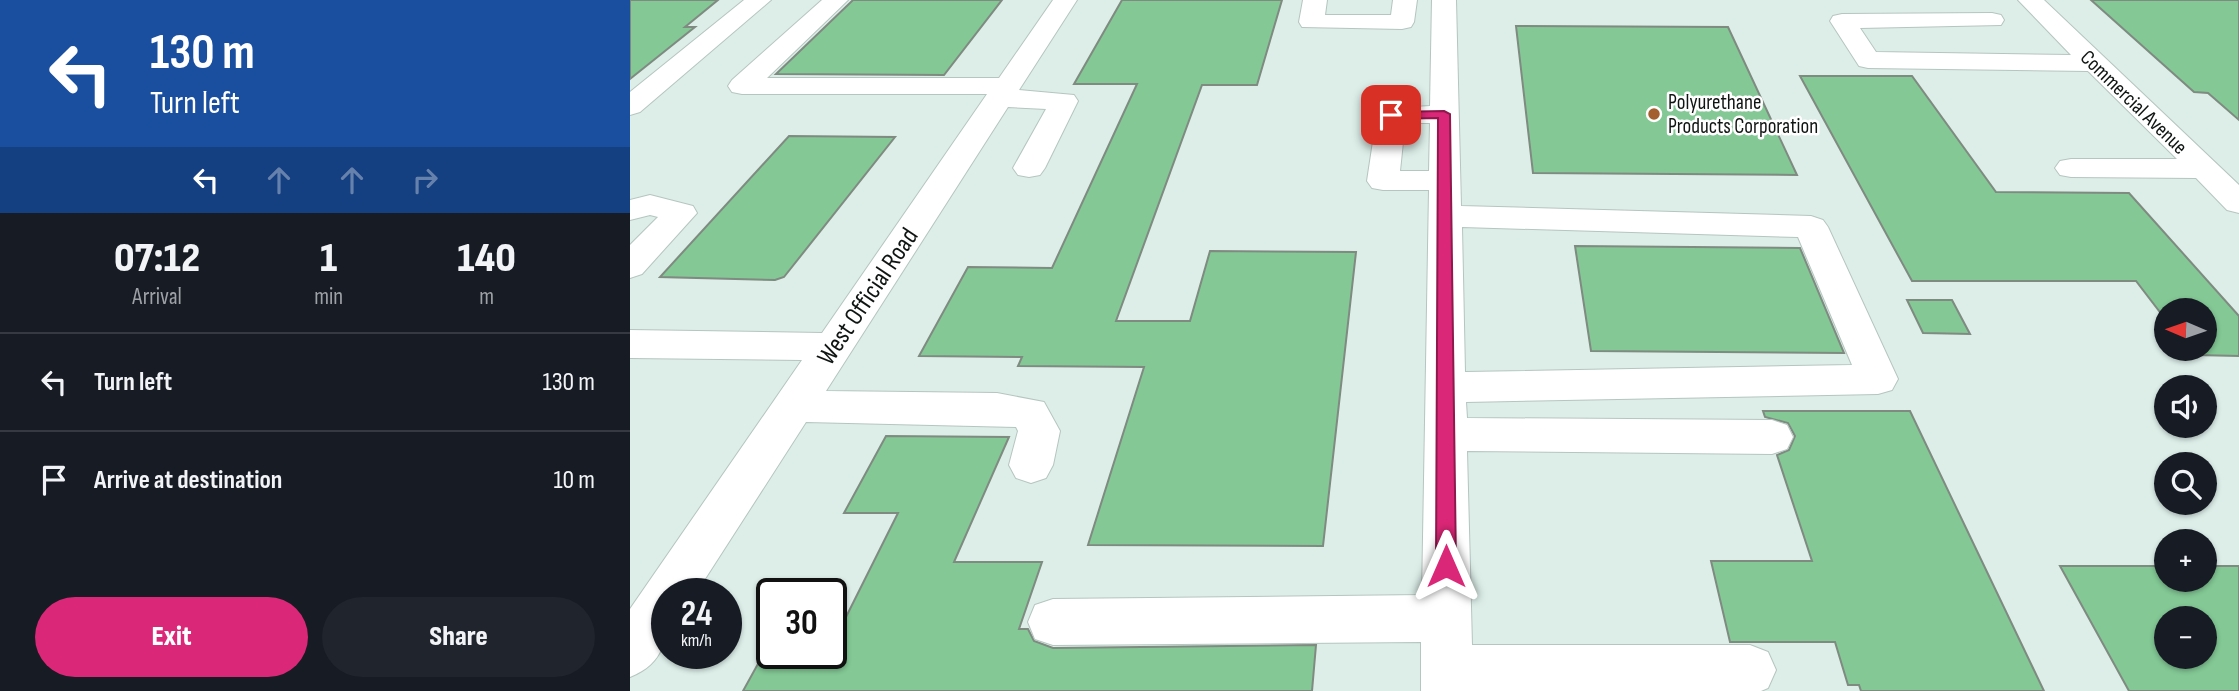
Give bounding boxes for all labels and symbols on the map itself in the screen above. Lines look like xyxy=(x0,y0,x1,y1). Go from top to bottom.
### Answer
street label: Commercial Avenue xyxy=(2075,45,2192,160)
pin xyxy=(1361,85,1421,145)
place label: Polyurethane Products Corporation xyxy=(1668,90,1818,139)
marker: Polyurethane Products Corporation xyxy=(1646,106,1662,122)
street label: West Official Road xyxy=(811,223,925,371)
north arrow xyxy=(2154,298,2217,360)
position arrow xyxy=(1409,529,1483,603)
speed limit sign: 30 xyxy=(756,578,847,669)

